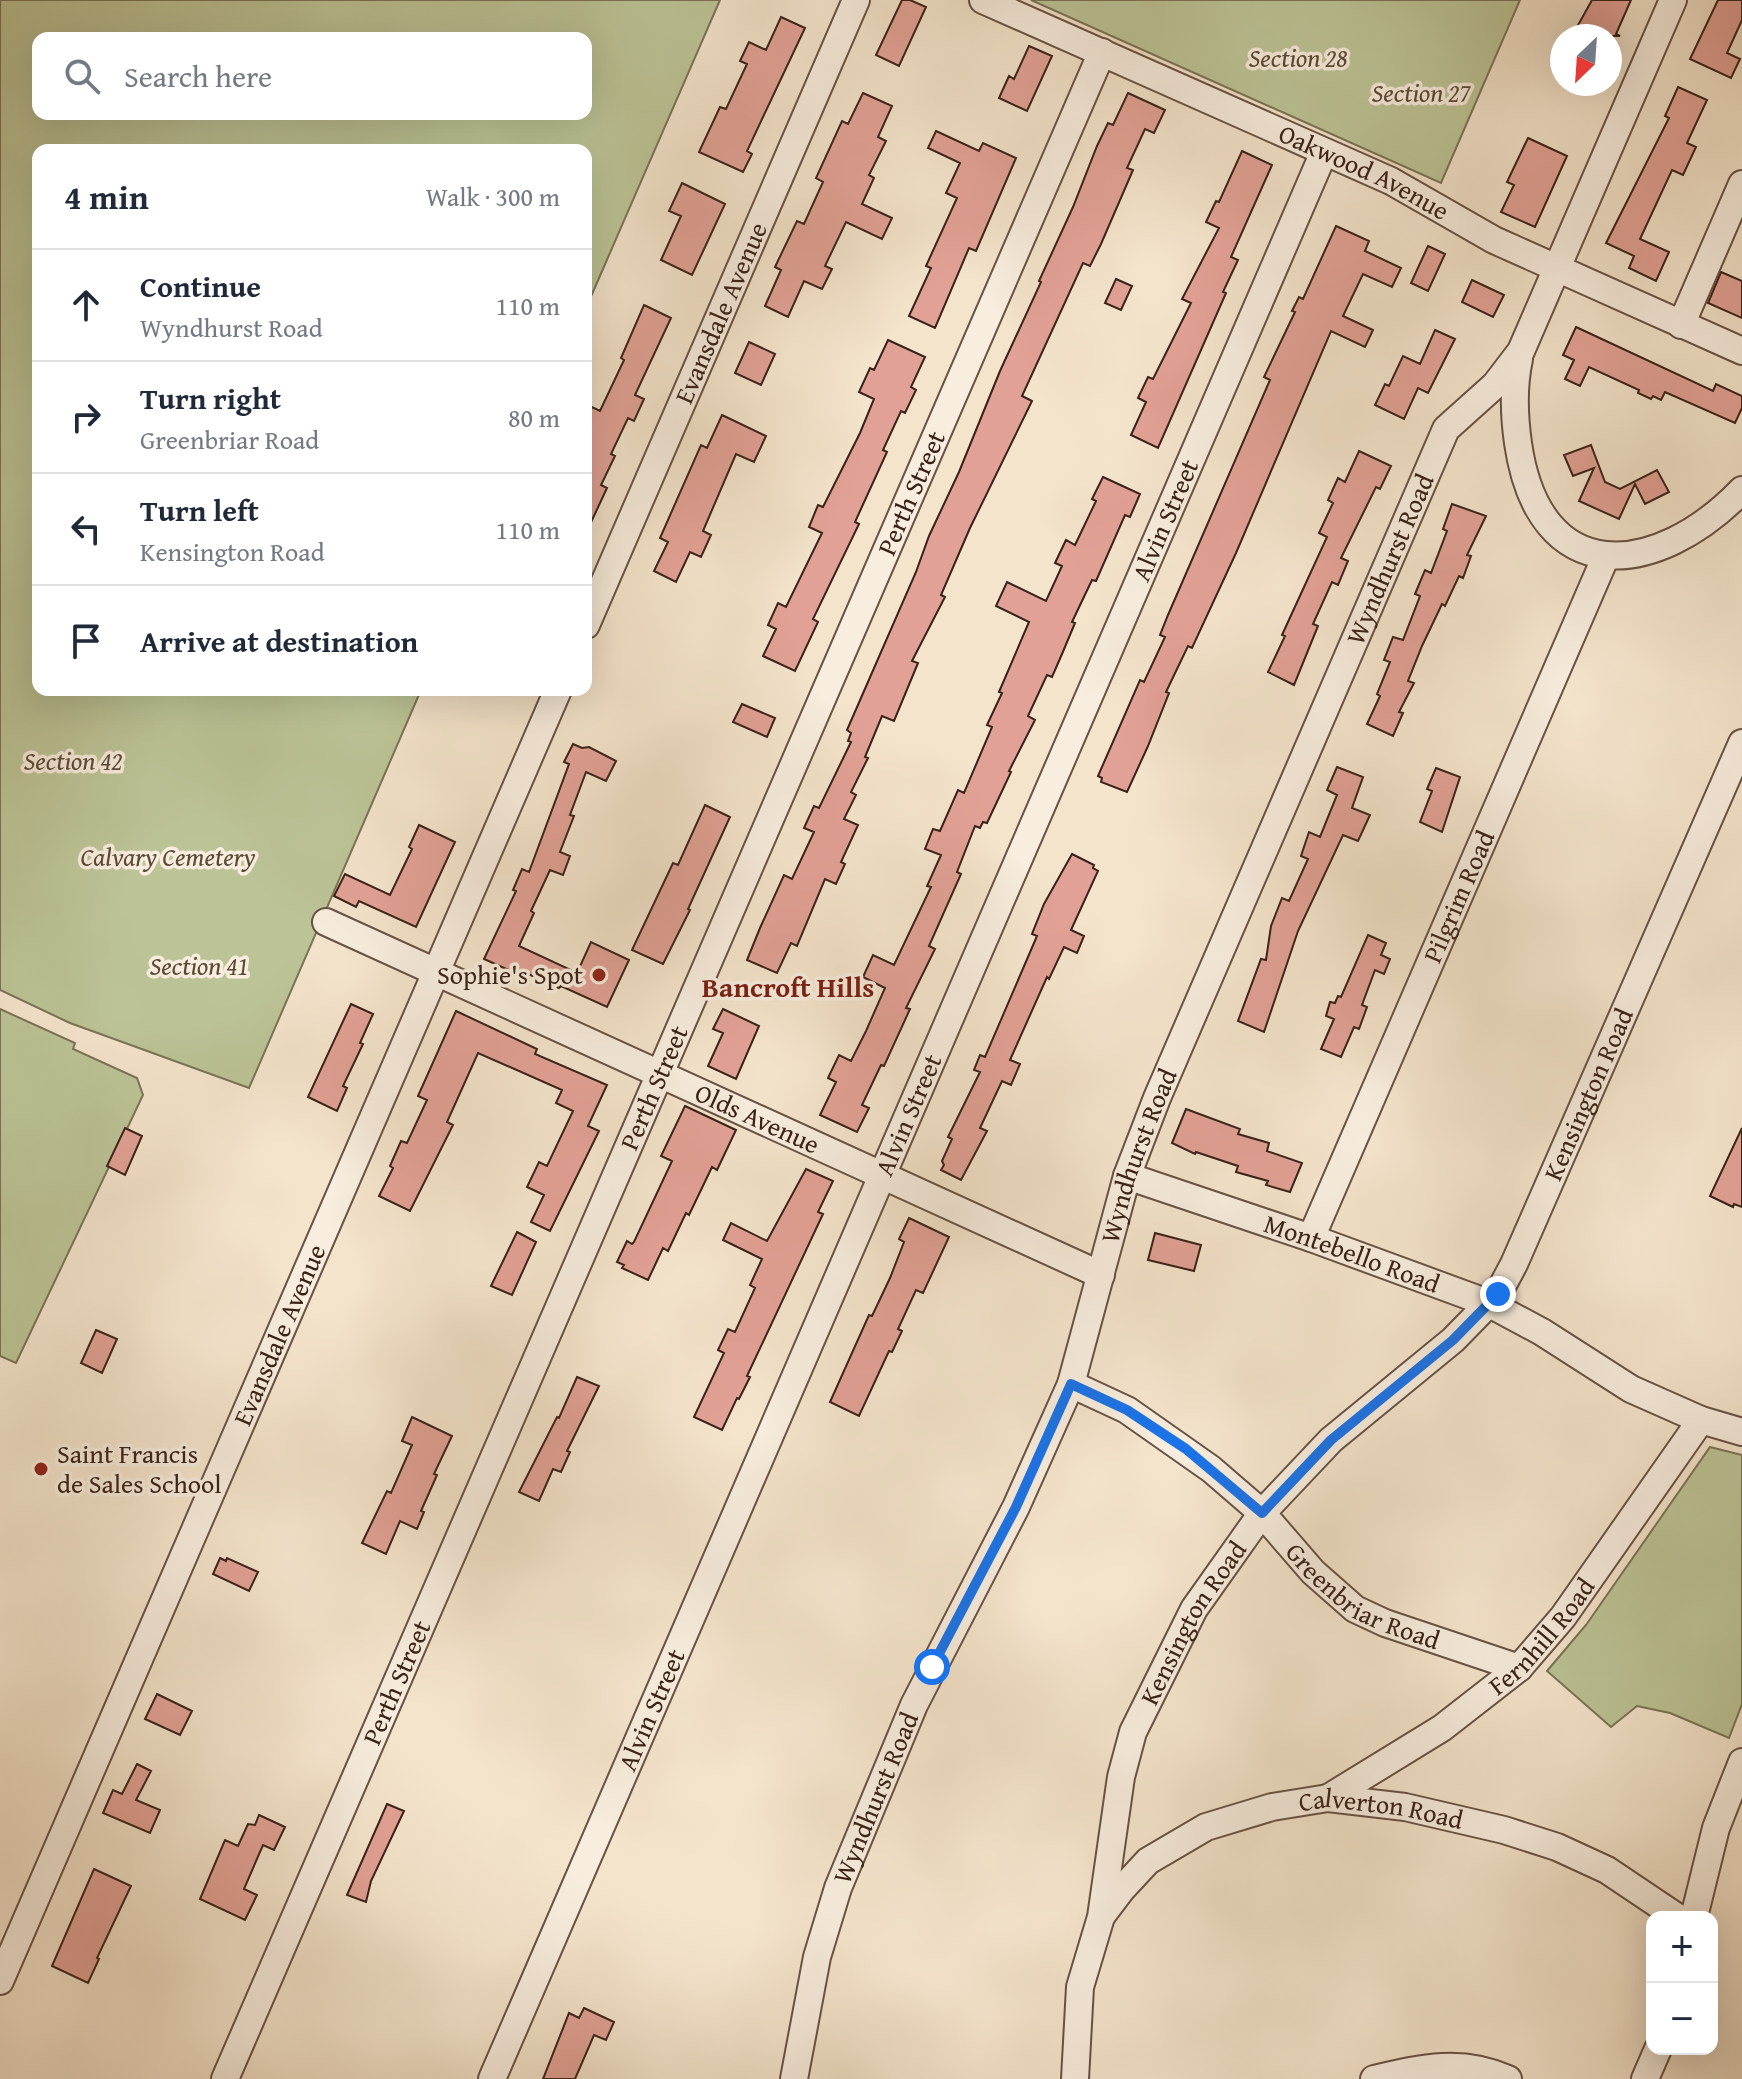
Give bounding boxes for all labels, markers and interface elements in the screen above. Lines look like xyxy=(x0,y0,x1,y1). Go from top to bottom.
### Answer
north arrow xyxy=(1550,24,1622,96)
search box xyxy=(32,32,592,120)
park label: Section 28 xyxy=(1249,38,1348,77)
icon: search xyxy=(60,54,104,98)
text: Search here xyxy=(124,54,272,98)
park label: Section 27 xyxy=(1372,73,1472,112)
street label: Oakwood Avenue xyxy=(1273,114,1457,229)
text: 4 min xyxy=(64,172,149,221)
text: Walk · 300 m xyxy=(426,177,560,216)
street label: Evansdale Avenue xyxy=(664,216,777,410)
text: Continue xyxy=(140,264,261,308)
icon: ahead xyxy=(64,283,108,327)
text: 110 m xyxy=(495,286,560,325)
text: Wyndhurst Road xyxy=(140,308,323,347)
text: Turn right xyxy=(140,376,281,420)
icon: right xyxy=(64,395,108,439)
text: 80 m xyxy=(508,398,560,437)
text: Greenbriar Road xyxy=(140,420,319,459)
street label: Perth Street xyxy=(867,424,955,561)
street label: Alvin Street xyxy=(1121,453,1208,587)
street label: Wyndhurst Road xyxy=(1335,467,1444,650)
text: Turn left xyxy=(140,488,259,532)
icon: left xyxy=(64,507,108,551)
text: 110 m xyxy=(495,510,560,549)
text: Kensington Road xyxy=(140,532,325,571)
icon: arrive xyxy=(64,619,108,663)
text: Arrive at destination xyxy=(140,619,418,663)
park label: Section 42 xyxy=(24,741,123,780)
street label: Pilgrim Road xyxy=(1412,824,1504,969)
park label: Calvary Cemetery xyxy=(81,837,255,876)
park label: Section 41 xyxy=(150,946,248,985)
place label: Sophie's Spot xyxy=(437,955,583,994)
marker: Sophie's Spot xyxy=(590,966,608,984)
district label: Bancroft Hills xyxy=(702,966,874,1007)
street label: Kensington Road xyxy=(1533,1002,1643,1186)
street label: Perth Street xyxy=(609,1019,698,1156)
street label: Alvin Street xyxy=(864,1048,951,1182)
street label: Wyndhurst Road xyxy=(1090,1062,1187,1247)
street label: Olds Avenue xyxy=(689,1073,826,1163)
street label: Montebello Road xyxy=(1259,1204,1446,1303)
street label: Evansdale Avenue xyxy=(222,1238,335,1431)
route end xyxy=(1480,1276,1516,1312)
place label: Saint Francis de Sales School xyxy=(57,1434,222,1503)
marker: Saint Francis de Sales School xyxy=(32,1460,50,1478)
street label: Kensington Road xyxy=(1130,1532,1256,1711)
street label: Greenbriar Road xyxy=(1277,1534,1445,1659)
street label: Fernhill Road xyxy=(1480,1569,1604,1704)
street label: Perth Street xyxy=(352,1614,440,1751)
street label: Alvin Street xyxy=(607,1643,694,1777)
route start xyxy=(914,1649,950,1685)
street label: Wyndhurst Road xyxy=(822,1706,928,1889)
street label: Calverton Road xyxy=(1296,1778,1467,1839)
map controls xyxy=(1646,1911,1718,2055)
button: + xyxy=(1646,1911,1718,1983)
button: − xyxy=(1646,1983,1718,2055)

